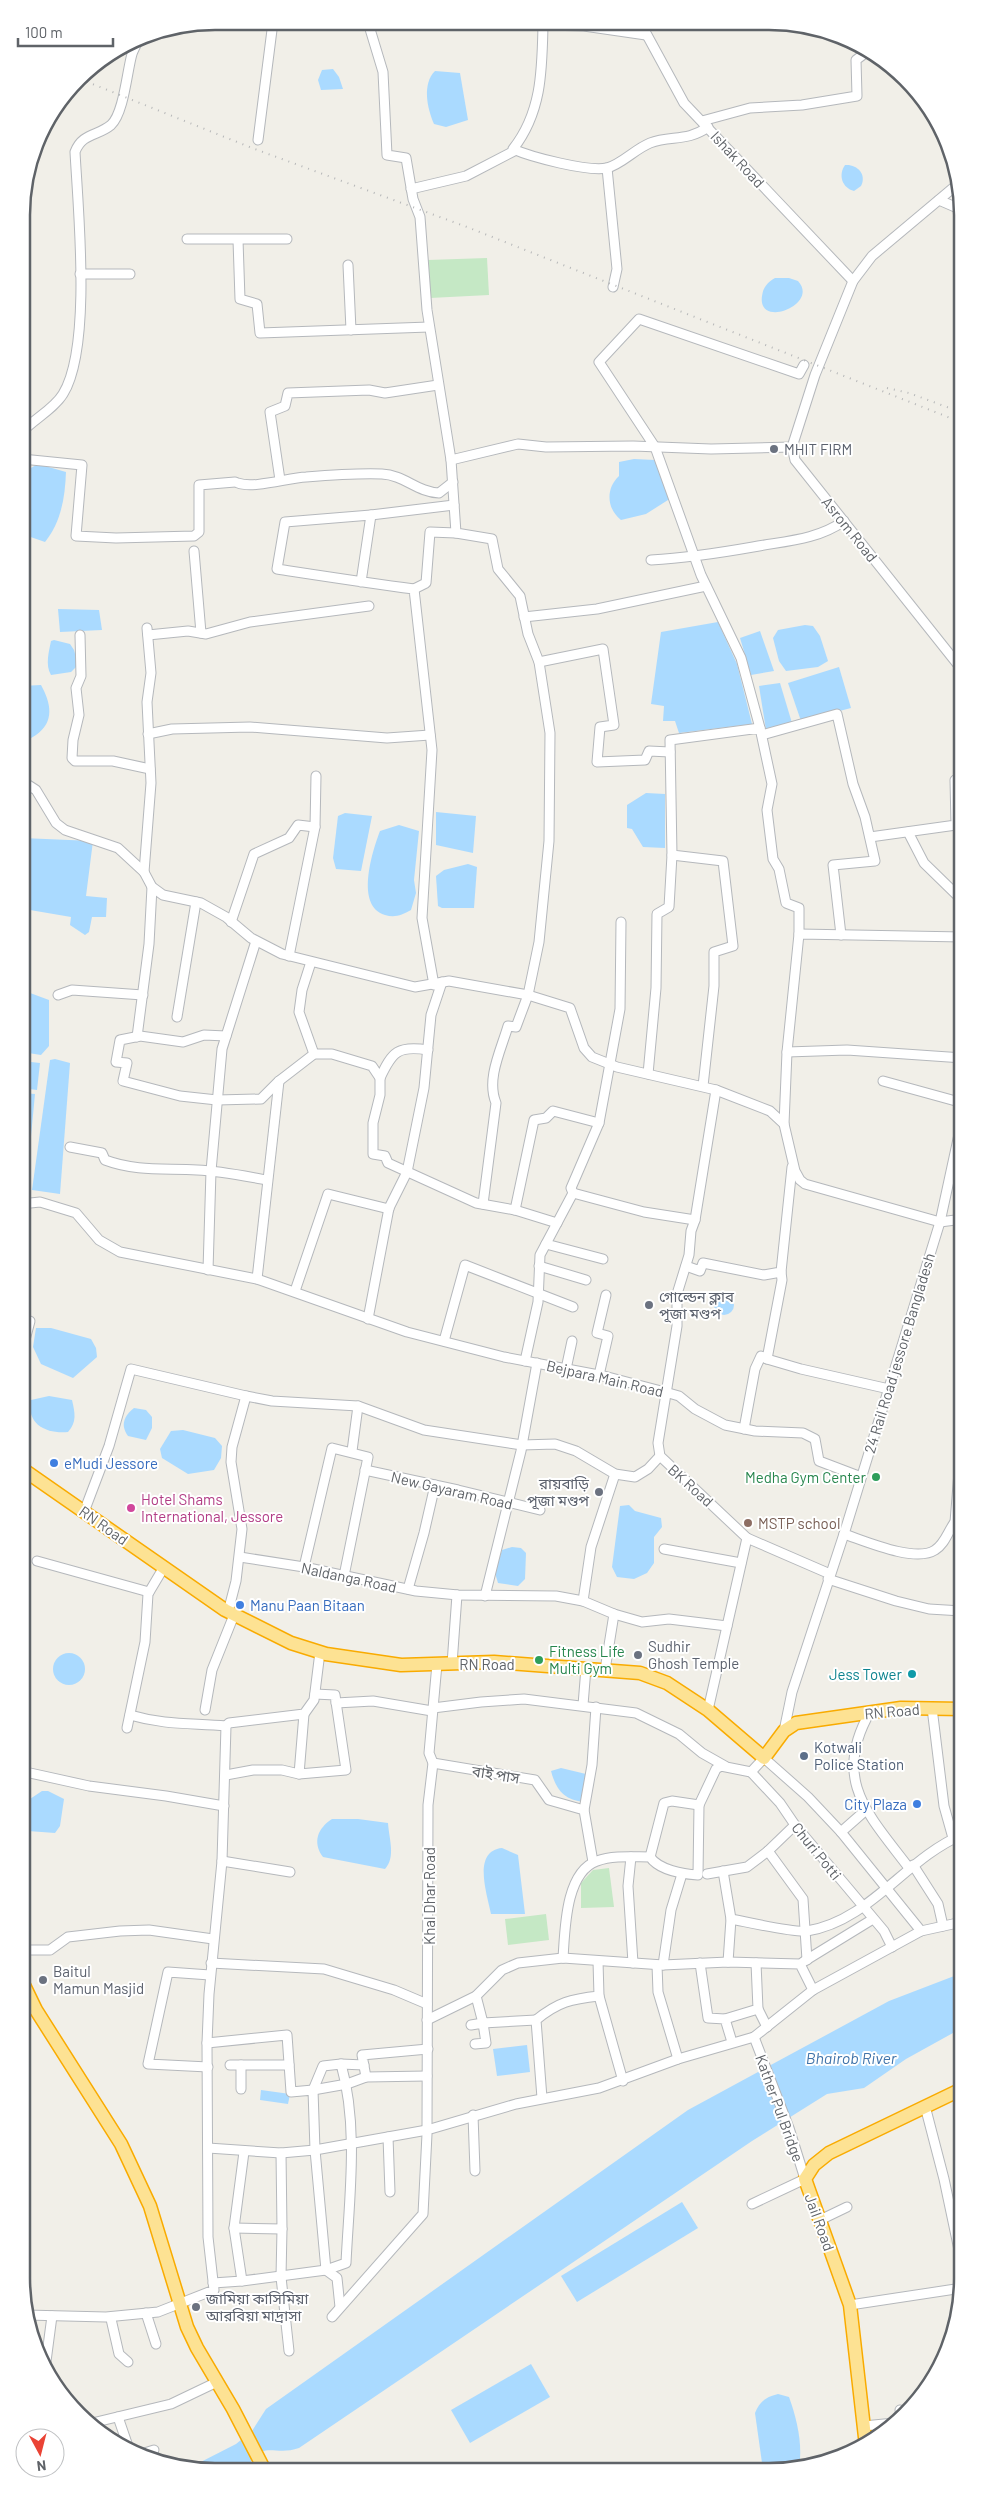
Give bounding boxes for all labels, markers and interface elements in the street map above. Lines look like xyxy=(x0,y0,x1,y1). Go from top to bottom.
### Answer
scale bar xyxy=(18,15,112,47)
text: 100 m xyxy=(25,23,63,41)
street label: Ishak Road xyxy=(707,127,769,191)
place label: MHIT FIRM xyxy=(784,440,852,458)
marker: MHIT FIRM xyxy=(768,443,780,455)
street label: Asrom Road xyxy=(818,493,882,565)
street label: 24 Rail Road jessore Bangladesh xyxy=(860,1251,938,1455)
place label: গোল্ডেন ক্লাব পূজা মণ্ডপ xyxy=(659,1287,735,1323)
marker: গোল্ডেন ক্লাব পূজা মণ্ডপ xyxy=(643,1299,655,1311)
street label: Bejpara Main Road xyxy=(545,1356,665,1400)
place label: eMudi Jessore xyxy=(64,1454,158,1472)
marker: eMudi Jessore xyxy=(48,1457,60,1469)
street label: BK Road xyxy=(665,1460,717,1510)
street label: New Gayaram Road xyxy=(389,1467,515,1513)
place label: Medha Gym Center xyxy=(745,1468,867,1486)
marker: Medha Gym Center xyxy=(870,1471,882,1483)
place label: রায়বাড়ি পূজা মণ্ডপ xyxy=(527,1474,589,1510)
marker: রায়বাড়ি পূজা মণ্ডপ xyxy=(593,1486,605,1498)
place label: Hotel Shams International, Jessore xyxy=(141,1490,283,1525)
street label: RN Road xyxy=(76,1502,132,1548)
marker: Hotel Shams International, Jessore xyxy=(125,1502,137,1514)
place label: MSTP school xyxy=(758,1514,840,1532)
marker: MSTP school xyxy=(742,1517,754,1529)
street label: Naldanga Road xyxy=(300,1558,398,1596)
place label: Manu Paan Bitaan xyxy=(250,1596,365,1614)
marker: Manu Paan Bitaan xyxy=(234,1599,246,1611)
place label: Sudhir Ghosh Temple xyxy=(648,1637,739,1672)
place label: Fitness Life Multi Gym xyxy=(549,1642,625,1677)
marker: Sudhir Ghosh Temple xyxy=(632,1649,644,1661)
marker: Fitness Life Multi Gym xyxy=(533,1654,545,1666)
street label: RN Road xyxy=(459,1655,515,1673)
place label: Jess Tower xyxy=(829,1665,903,1683)
marker: Jess Tower xyxy=(906,1668,918,1680)
street label: RN Road xyxy=(864,1700,920,1722)
place label: Kotwali Police Station xyxy=(814,1738,904,1773)
marker: Kotwali Police Station xyxy=(798,1750,810,1762)
street label: বাই পাস xyxy=(470,1761,522,1787)
place label: City Plaza xyxy=(844,1795,907,1813)
marker: City Plaza xyxy=(911,1798,923,1810)
street label: Churi Potti xyxy=(788,1819,846,1883)
street label: Khal Dhar Road xyxy=(420,1847,438,1945)
place label: Baitul Mamun Masjid xyxy=(53,1962,144,1997)
marker: Baitul Mamun Masjid xyxy=(37,1974,49,1986)
water label: Bhairob River xyxy=(806,2048,898,2067)
street label: Kather Pul Bridge xyxy=(752,2052,808,2164)
street label: Jail Road xyxy=(801,2191,839,2253)
place label: জামিয়া কাসিমিয়া আরবিয়া মাদ্রাসা xyxy=(205,2289,309,2324)
marker: জামিয়া কাসিমিয়া আরবিয়া মাদ্রাসা xyxy=(190,2301,202,2313)
north arrow xyxy=(15,2428,65,2478)
text: N xyxy=(36,2457,47,2475)

